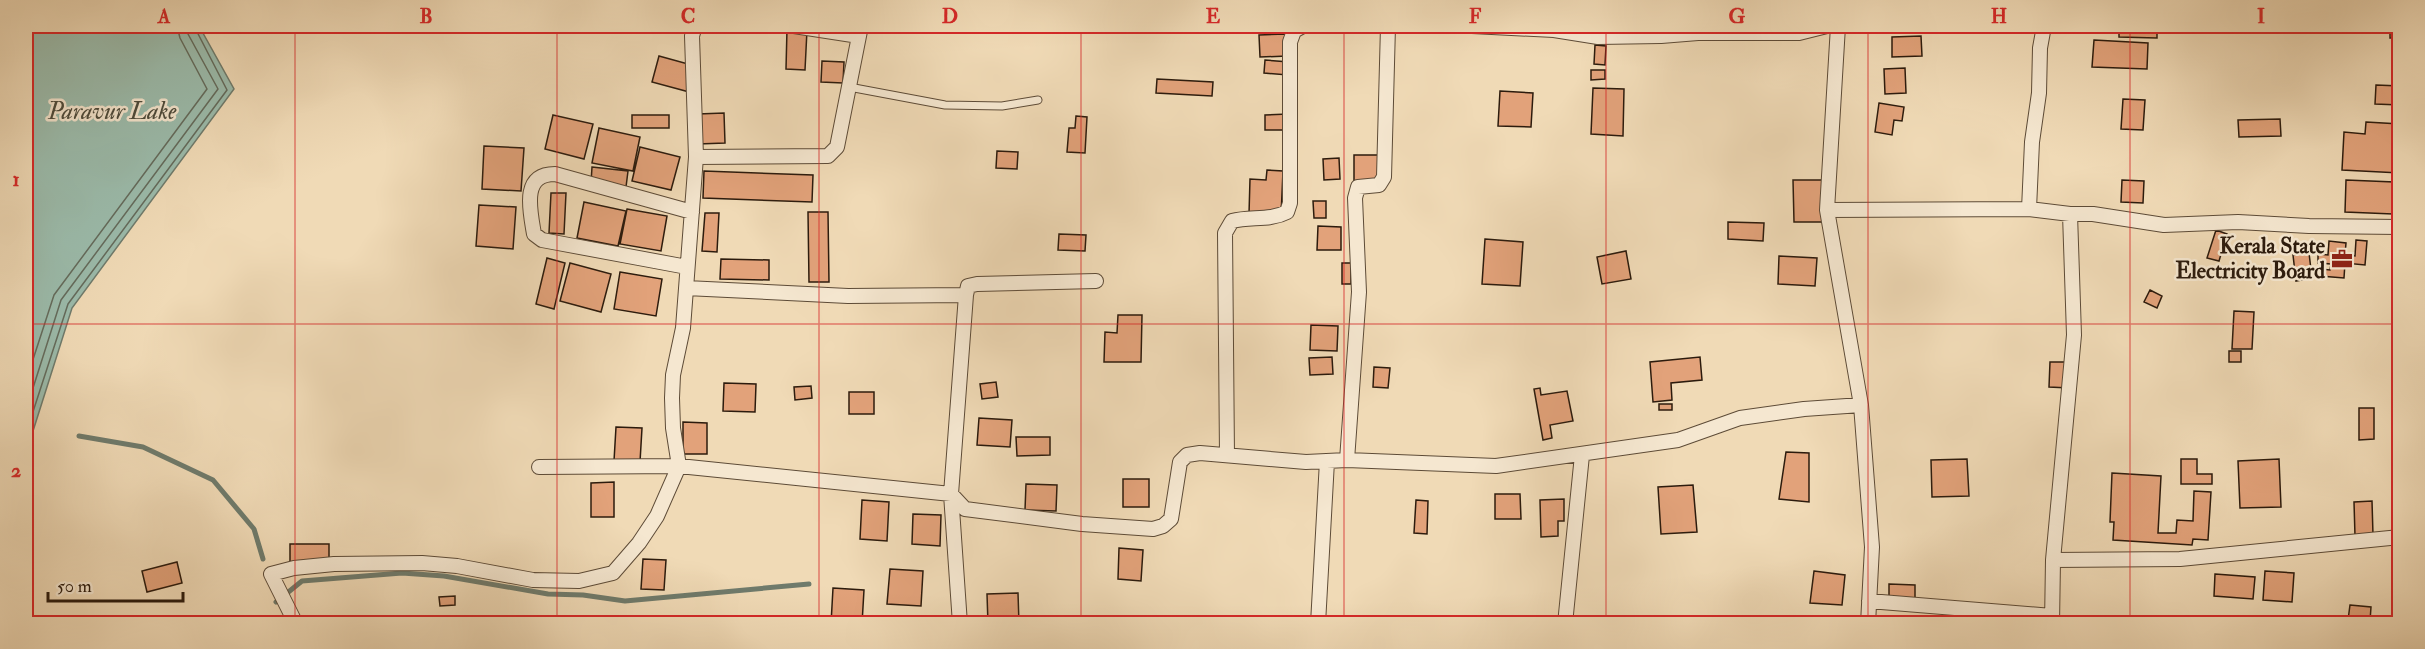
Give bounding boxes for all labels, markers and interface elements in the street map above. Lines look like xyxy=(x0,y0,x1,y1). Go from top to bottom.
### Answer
text: A xyxy=(157,4,171,29)
text: B xyxy=(419,4,433,29)
text: C xyxy=(681,4,695,29)
text: D xyxy=(942,4,958,29)
text: E xyxy=(1206,4,1221,29)
text: F xyxy=(1469,4,1482,29)
text: G xyxy=(1729,4,1746,29)
text: H xyxy=(1991,4,2007,29)
text: I xyxy=(2257,4,2265,29)
water label: Paravur Lake xyxy=(47,96,177,127)
text: 1 xyxy=(12,167,20,192)
place label: Kerala State Electricity Board xyxy=(2175,232,2326,286)
office icon: Kerala State Electricity Board xyxy=(2330,247,2354,271)
text: 2 xyxy=(11,458,21,483)
scale bar xyxy=(48,565,183,603)
text: 50 m xyxy=(57,575,92,598)

